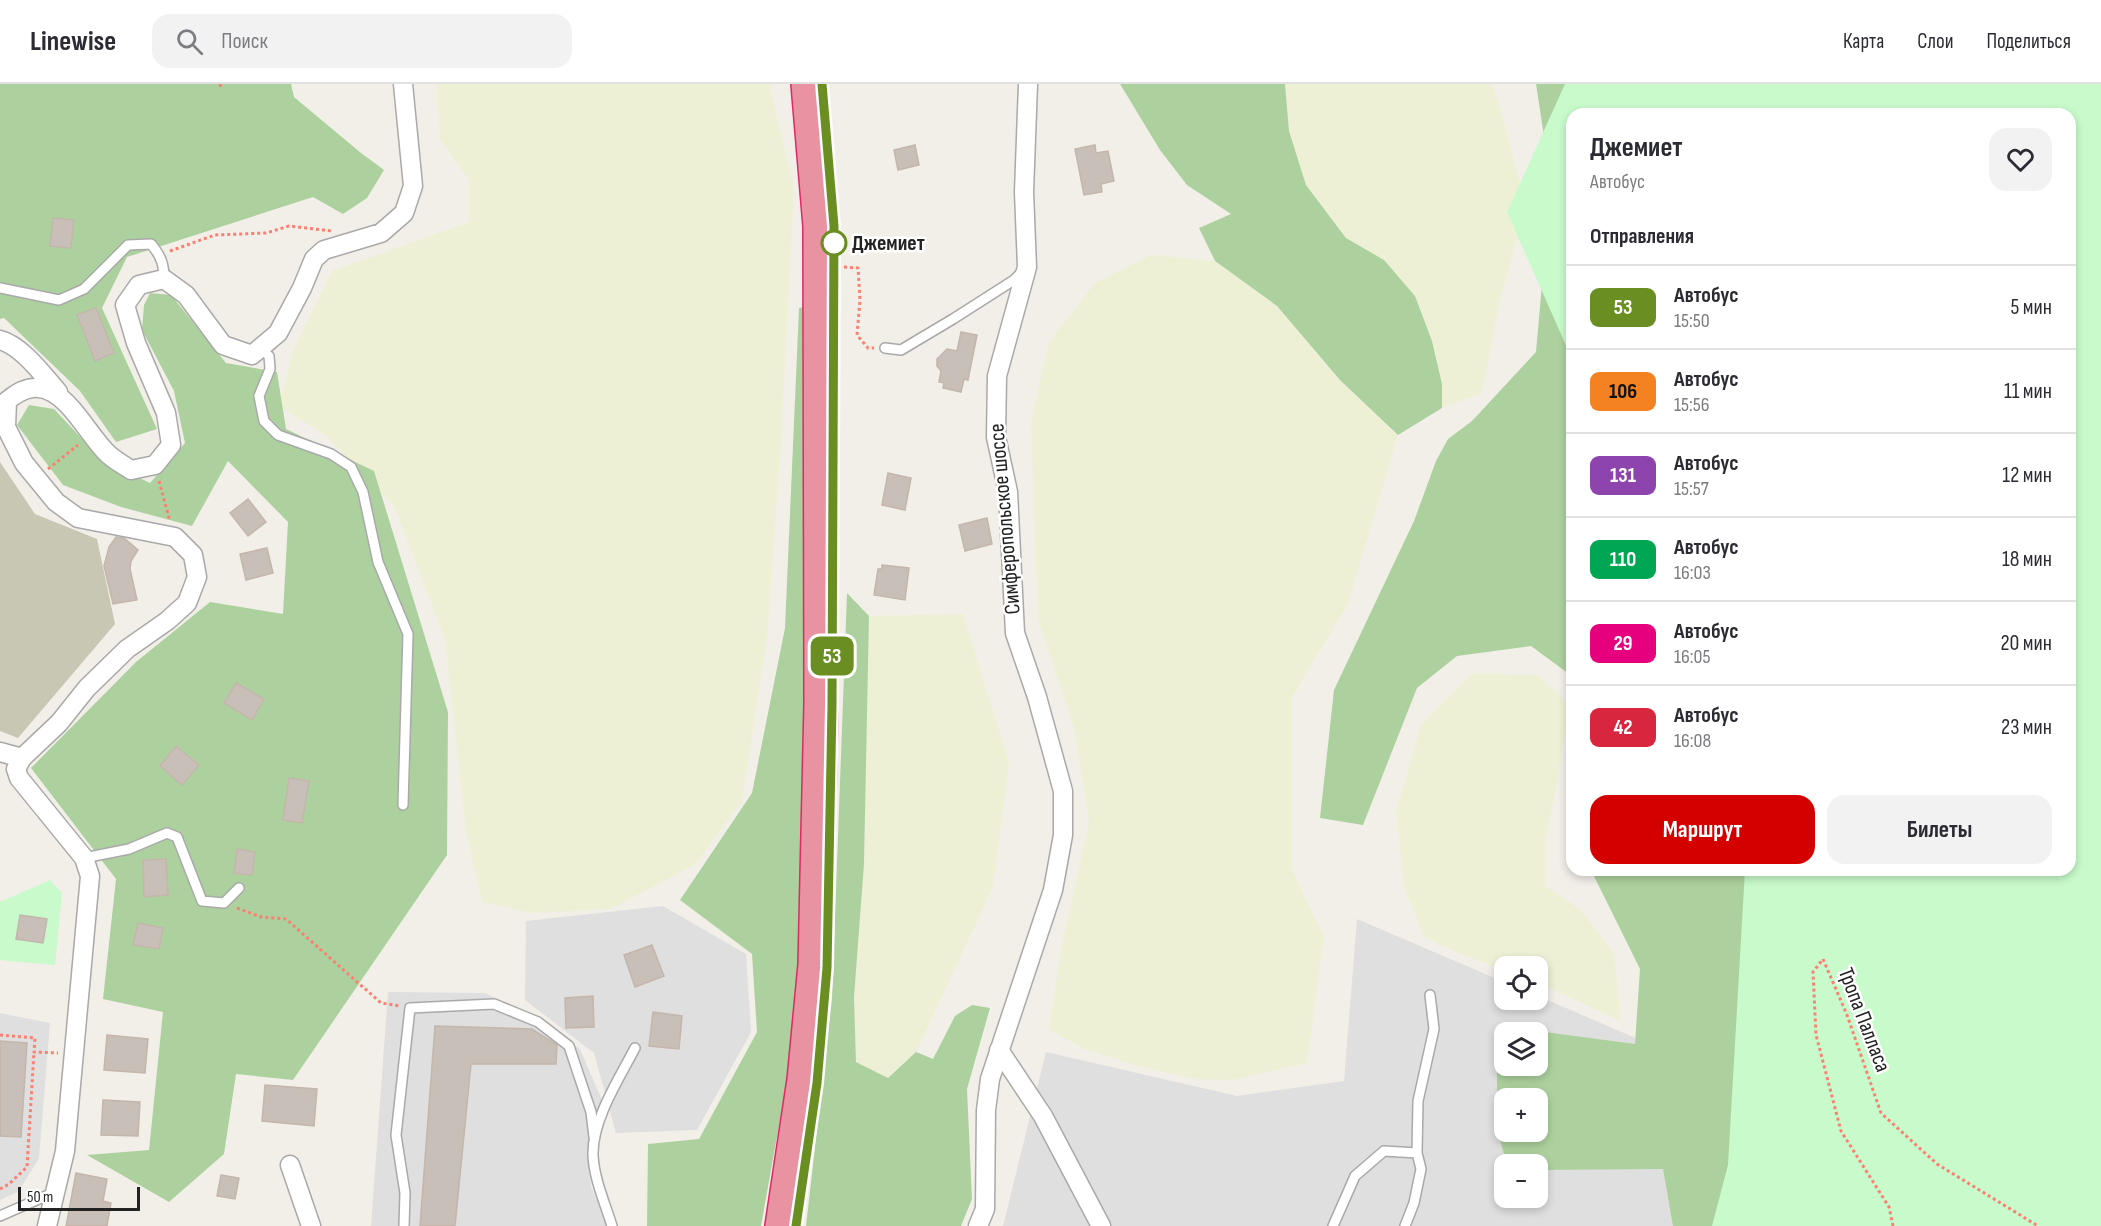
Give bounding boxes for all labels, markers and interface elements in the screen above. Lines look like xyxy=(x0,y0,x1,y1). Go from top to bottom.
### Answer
search box xyxy=(152,14,572,68)
text: Linewise xyxy=(30,25,116,58)
icon: search xyxy=(173,25,206,58)
text: Поиск xyxy=(221,28,268,55)
text: Карта xyxy=(1843,29,1884,54)
text: Слои xyxy=(1917,29,1953,54)
text: Поделиться xyxy=(1986,29,2071,54)
button: heart xyxy=(1989,128,2052,191)
text: Джемиет xyxy=(1590,131,1683,164)
text: Автобус xyxy=(1590,170,1645,194)
text: Отправления xyxy=(1590,223,1694,250)
marker: Джемиет xyxy=(821,230,847,256)
place label: Джемиет xyxy=(852,230,925,257)
text: Автобус xyxy=(1674,282,1739,309)
text: 5 мин xyxy=(2011,294,2052,321)
text: 53 xyxy=(1614,295,1632,320)
text: 15:50 xyxy=(1674,309,1710,333)
text: Автобус xyxy=(1674,366,1739,393)
text: 11 мин xyxy=(2004,378,2052,405)
text: 106 xyxy=(1609,379,1637,404)
text: 15:56 xyxy=(1674,393,1710,417)
street label: Симферопольское шоссе xyxy=(983,422,1027,616)
text: Автобус xyxy=(1674,450,1739,477)
text: 12 мин xyxy=(2002,462,2052,489)
text: 131 xyxy=(1610,463,1636,488)
text: 15:57 xyxy=(1674,477,1709,501)
text: Автобус xyxy=(1674,534,1739,561)
text: 18 мин xyxy=(2002,546,2052,573)
text: 110 xyxy=(1610,547,1636,572)
text: 16:03 xyxy=(1674,561,1711,585)
text: Автобус xyxy=(1674,618,1739,645)
text: 20 мин xyxy=(2000,630,2052,657)
text: 29 xyxy=(1613,631,1633,656)
line badge: 53 xyxy=(805,636,859,676)
text: 53 xyxy=(823,644,841,669)
text: 16:05 xyxy=(1674,645,1710,669)
text: Автобус xyxy=(1674,702,1739,729)
text: 23 мин xyxy=(2001,714,2052,741)
text: 42 xyxy=(1613,715,1633,740)
text: 16:08 xyxy=(1674,729,1711,753)
button: Маршрут xyxy=(1590,795,1815,864)
button: Билеты xyxy=(1827,795,2052,864)
map controls xyxy=(1494,956,1548,1208)
button: locate xyxy=(1494,956,1548,1010)
street label: Тропа Палласа xyxy=(1832,964,1896,1076)
button: layers xyxy=(1494,1022,1548,1076)
button: + xyxy=(1494,1088,1548,1142)
button: − xyxy=(1494,1154,1548,1208)
scale bar xyxy=(18,1184,140,1212)
text: 50 m xyxy=(27,1188,53,1207)

